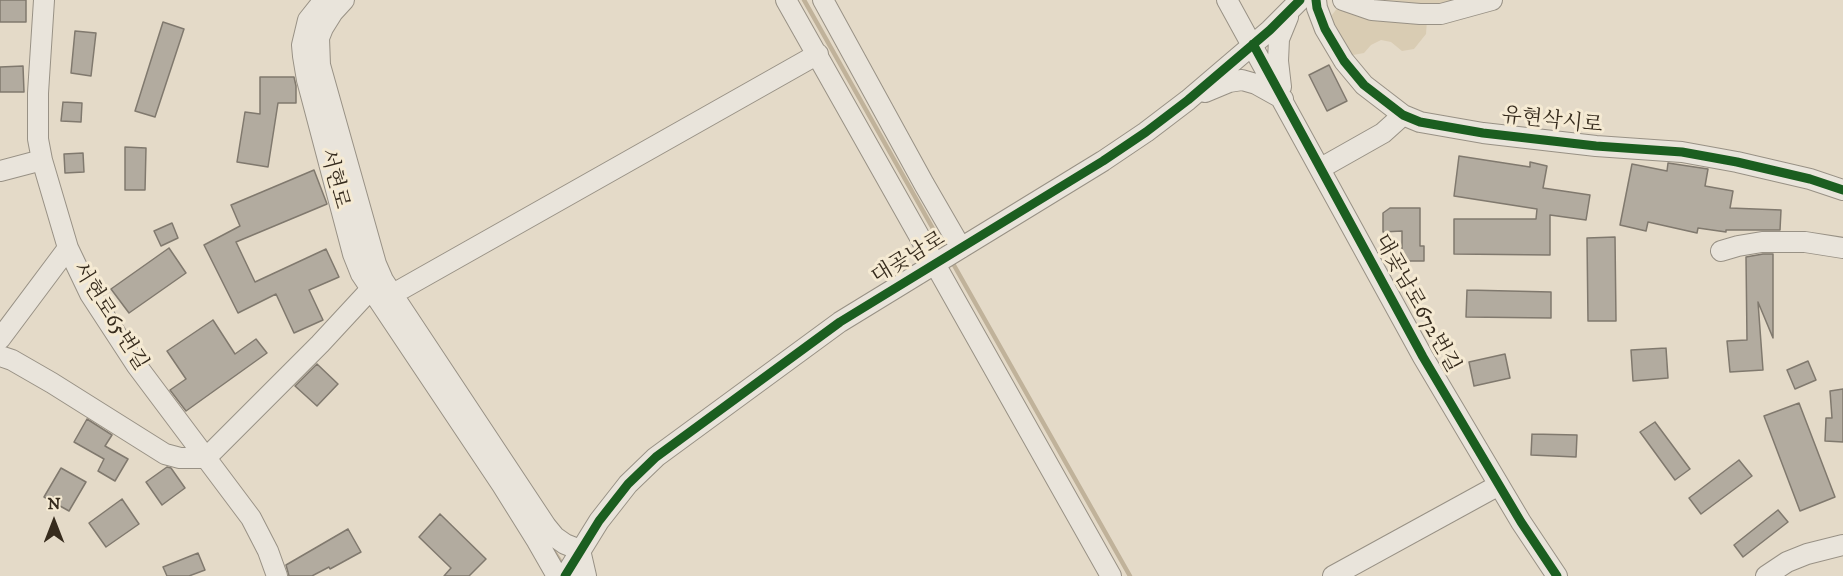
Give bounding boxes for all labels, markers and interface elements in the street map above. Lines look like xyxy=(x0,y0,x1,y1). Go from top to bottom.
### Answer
street label: 유현삭시로 xyxy=(1500,104,1604,140)
street label: 서현로 xyxy=(313,146,353,212)
street label: 대곶남로 xyxy=(868,227,950,291)
street label: 대곶남로672번길 xyxy=(1368,231,1464,377)
street label: 서현로65번길 xyxy=(66,258,152,376)
north arrow xyxy=(24,492,84,552)
text: N xyxy=(47,494,61,514)

